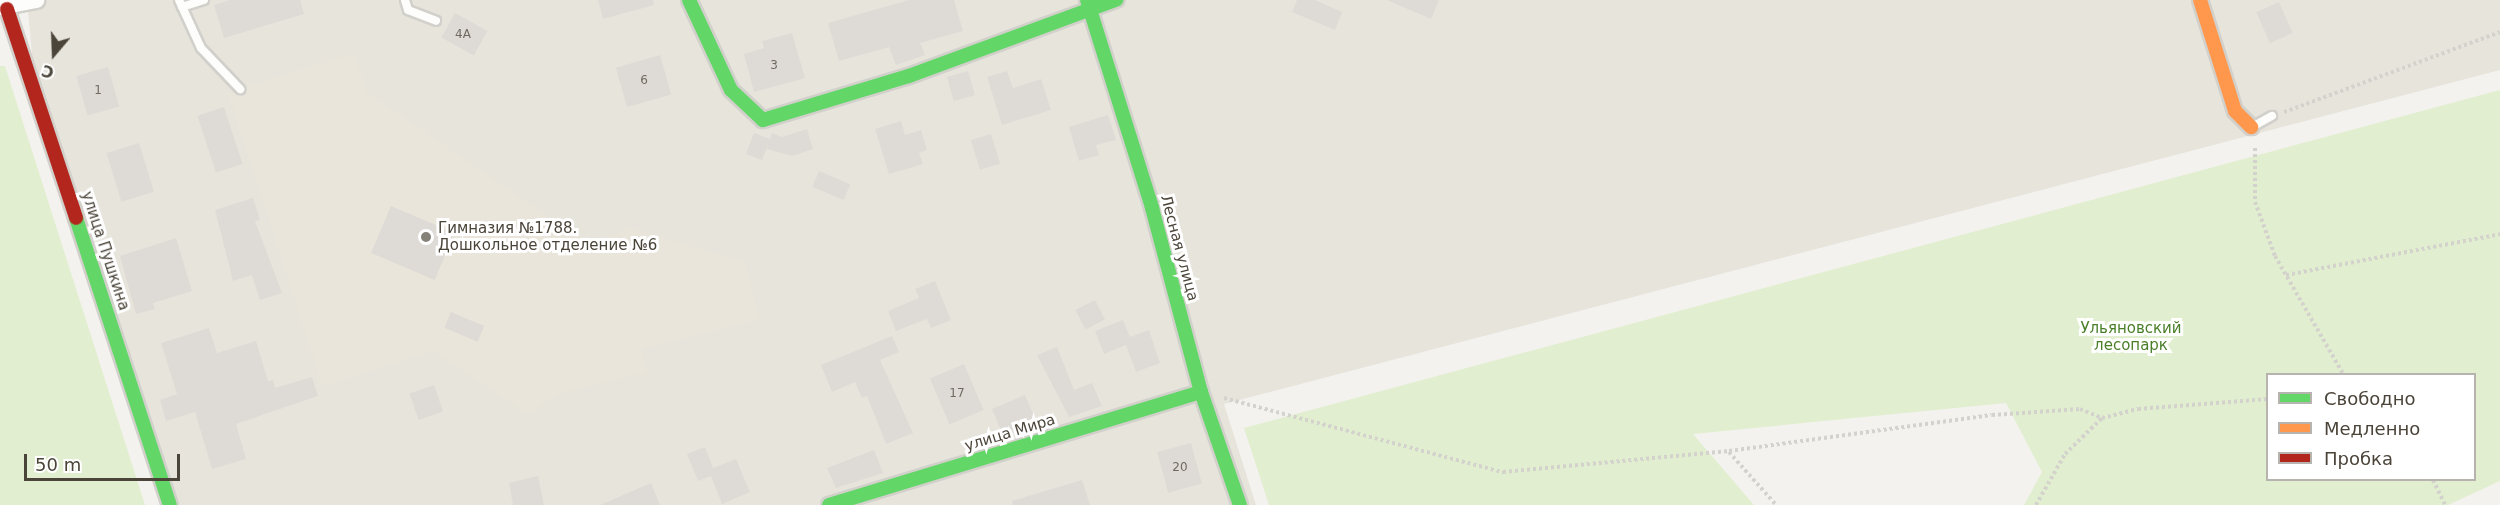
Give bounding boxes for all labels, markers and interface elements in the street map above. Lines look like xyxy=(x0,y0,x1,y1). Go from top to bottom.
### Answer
north arrow xyxy=(24,24,84,84)
house number: 4А xyxy=(455,28,471,42)
house number: 3 xyxy=(770,59,778,73)
text: С xyxy=(39,61,57,82)
house number: 6 xyxy=(640,74,648,88)
house number: 1 xyxy=(94,84,102,98)
street label: улица Пушкина xyxy=(77,189,133,313)
street label: Лесная улица xyxy=(1156,193,1202,303)
place label: Гимназия №1788. Дошкольное отделение №6 xyxy=(438,219,657,254)
marker: Гимназия №1788. Дошкольное отделение №6 xyxy=(419,230,433,244)
park label: Ульяновский лесопарк xyxy=(2080,319,2182,354)
legend xyxy=(2266,373,2476,481)
house number: 17 xyxy=(949,387,965,401)
text: Свободно xyxy=(2324,388,2416,409)
street label: улица Мира xyxy=(963,411,1057,455)
text: Медленно xyxy=(2324,418,2420,439)
scale bar xyxy=(27,442,183,480)
text: Пробка xyxy=(2324,448,2393,469)
text: 50 m xyxy=(35,454,81,475)
house number: 20 xyxy=(1172,461,1188,475)

